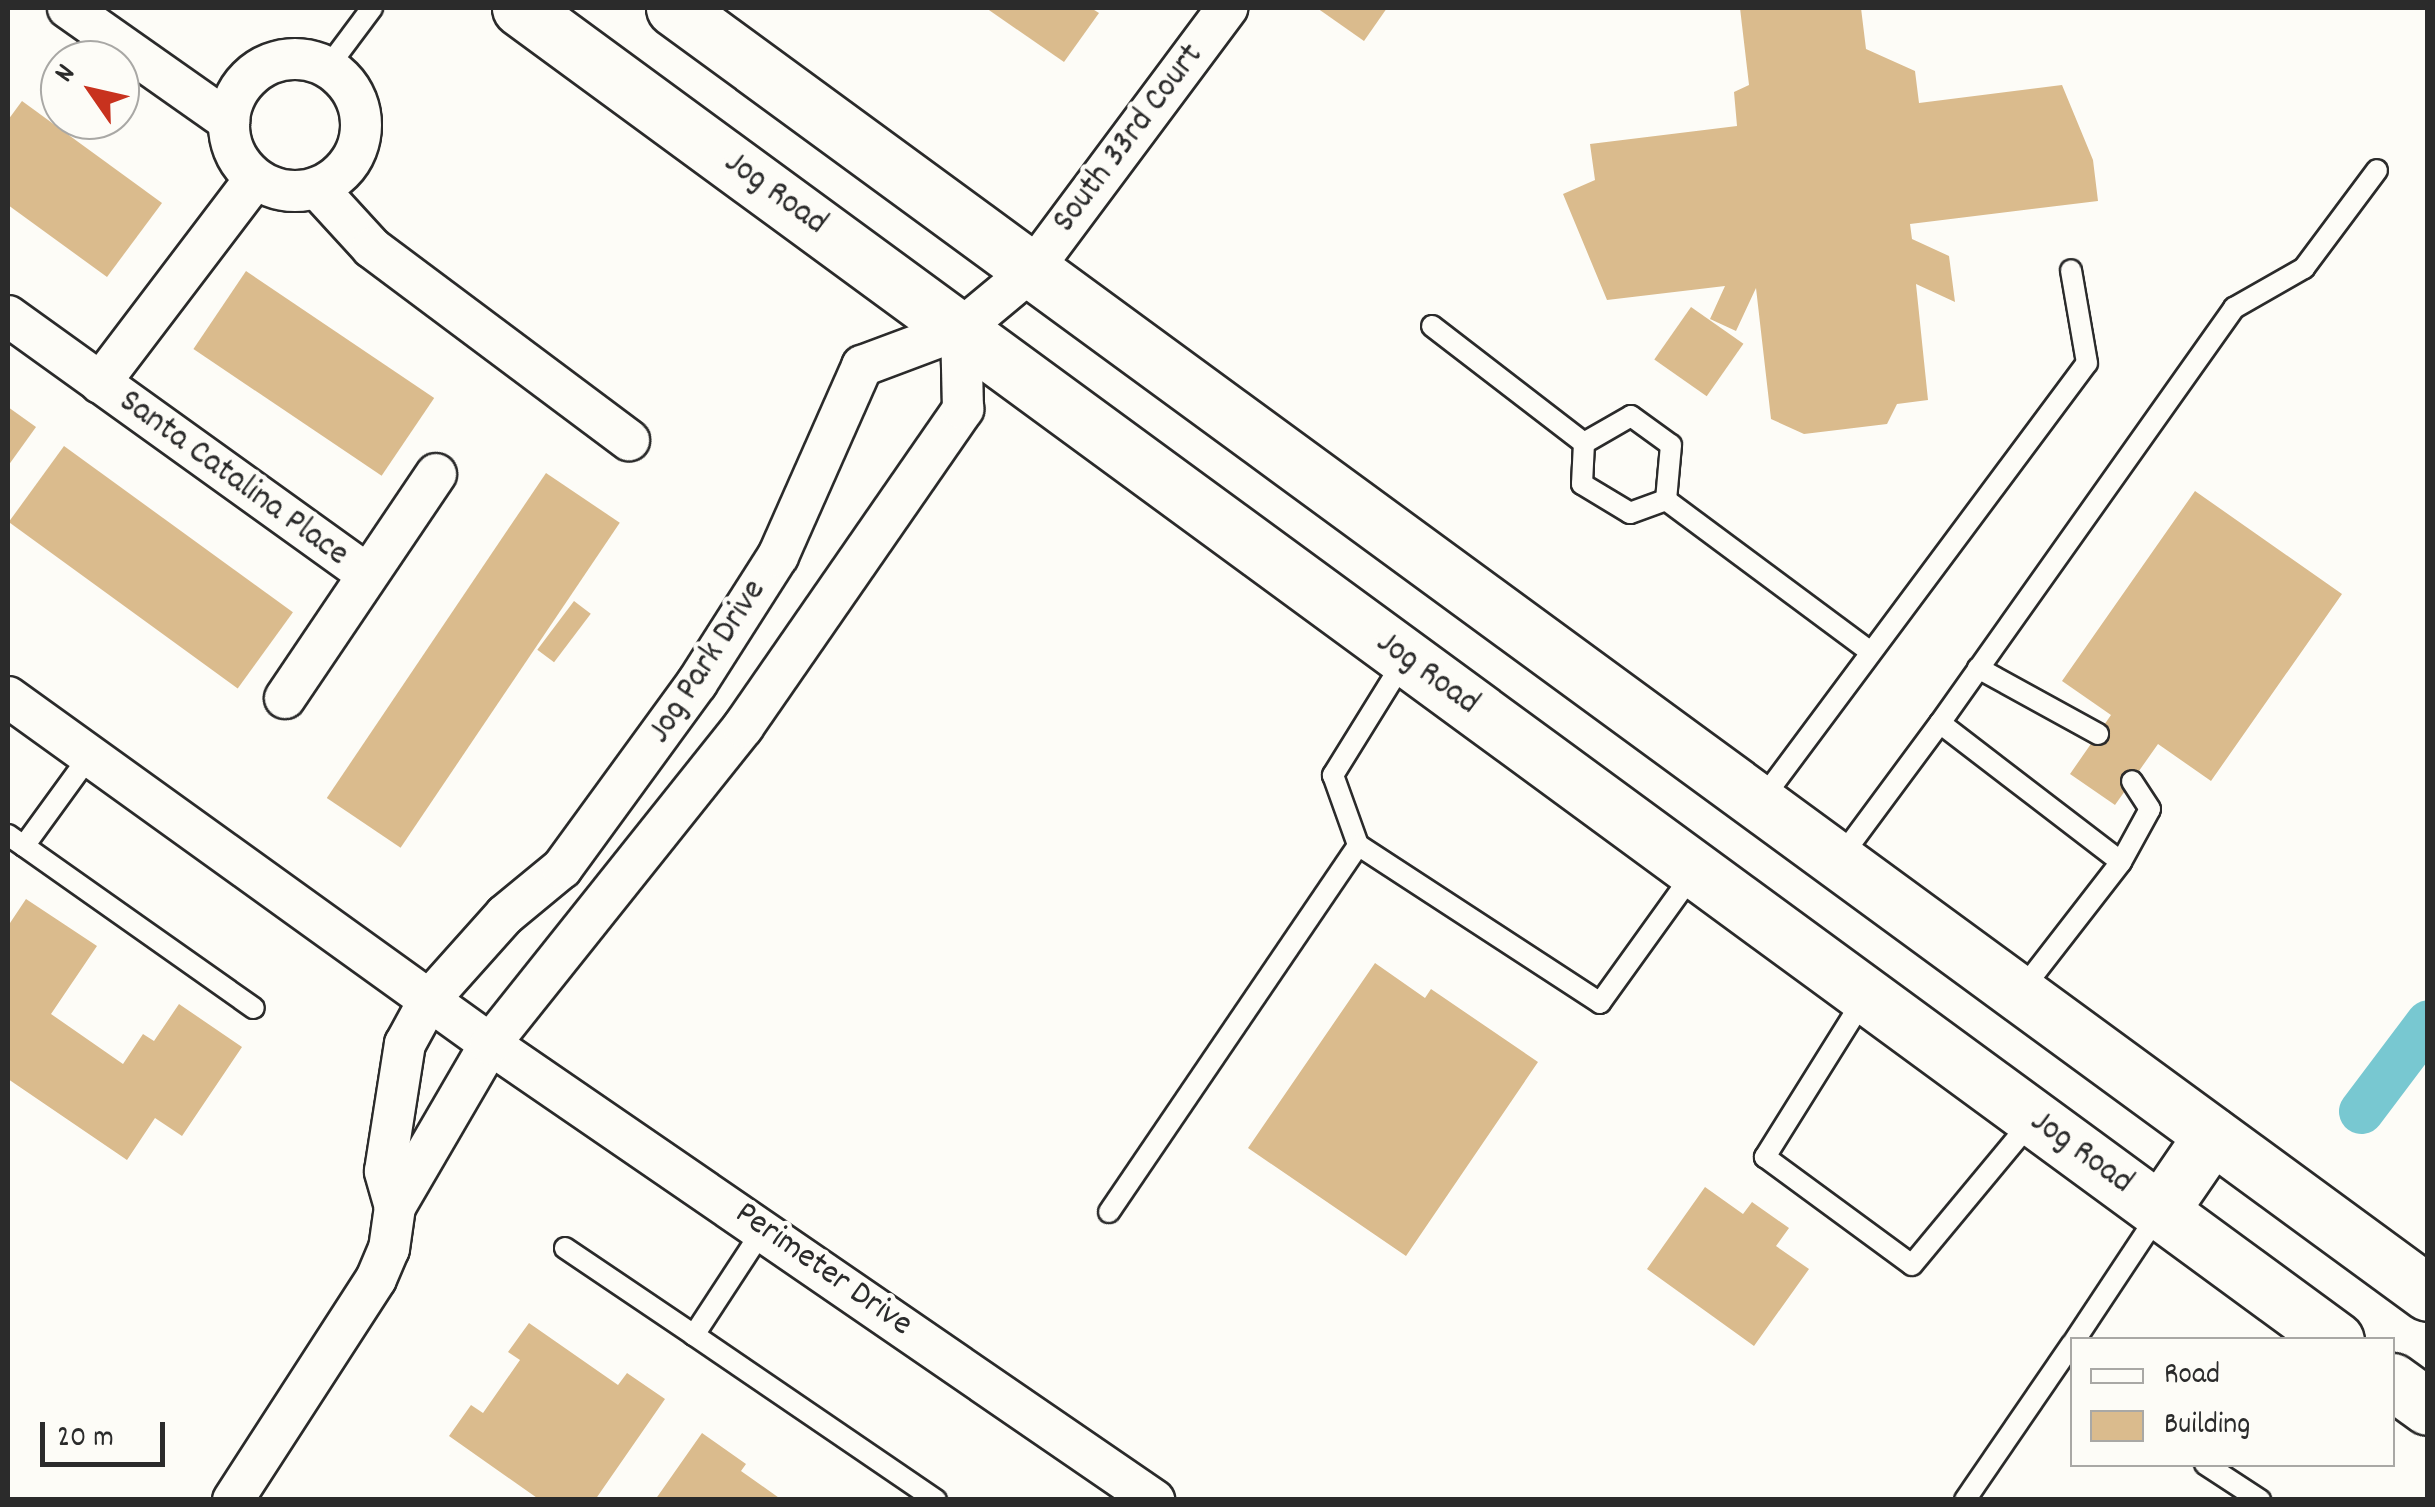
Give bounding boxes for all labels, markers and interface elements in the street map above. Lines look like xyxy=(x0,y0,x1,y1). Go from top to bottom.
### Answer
street label: South 33rd Court xyxy=(1044,36,1214,242)
north arrow xyxy=(40,40,140,140)
text: N xyxy=(46,57,87,91)
street label: Jog Road xyxy=(715,143,835,245)
street label: Santa Catalina Place xyxy=(110,382,356,576)
street label: Jog Park Drive xyxy=(640,572,776,752)
street label: Jog Road xyxy=(1367,623,1487,725)
street label: Jog Road xyxy=(2021,1102,2141,1204)
street label: Perimeter Drive xyxy=(726,1193,920,1347)
legend xyxy=(2070,1337,2395,1467)
text: Road xyxy=(2164,1355,2220,1398)
scale bar xyxy=(45,1402,170,1464)
text: Building xyxy=(2164,1405,2250,1448)
text: 20 m xyxy=(57,1418,114,1461)

